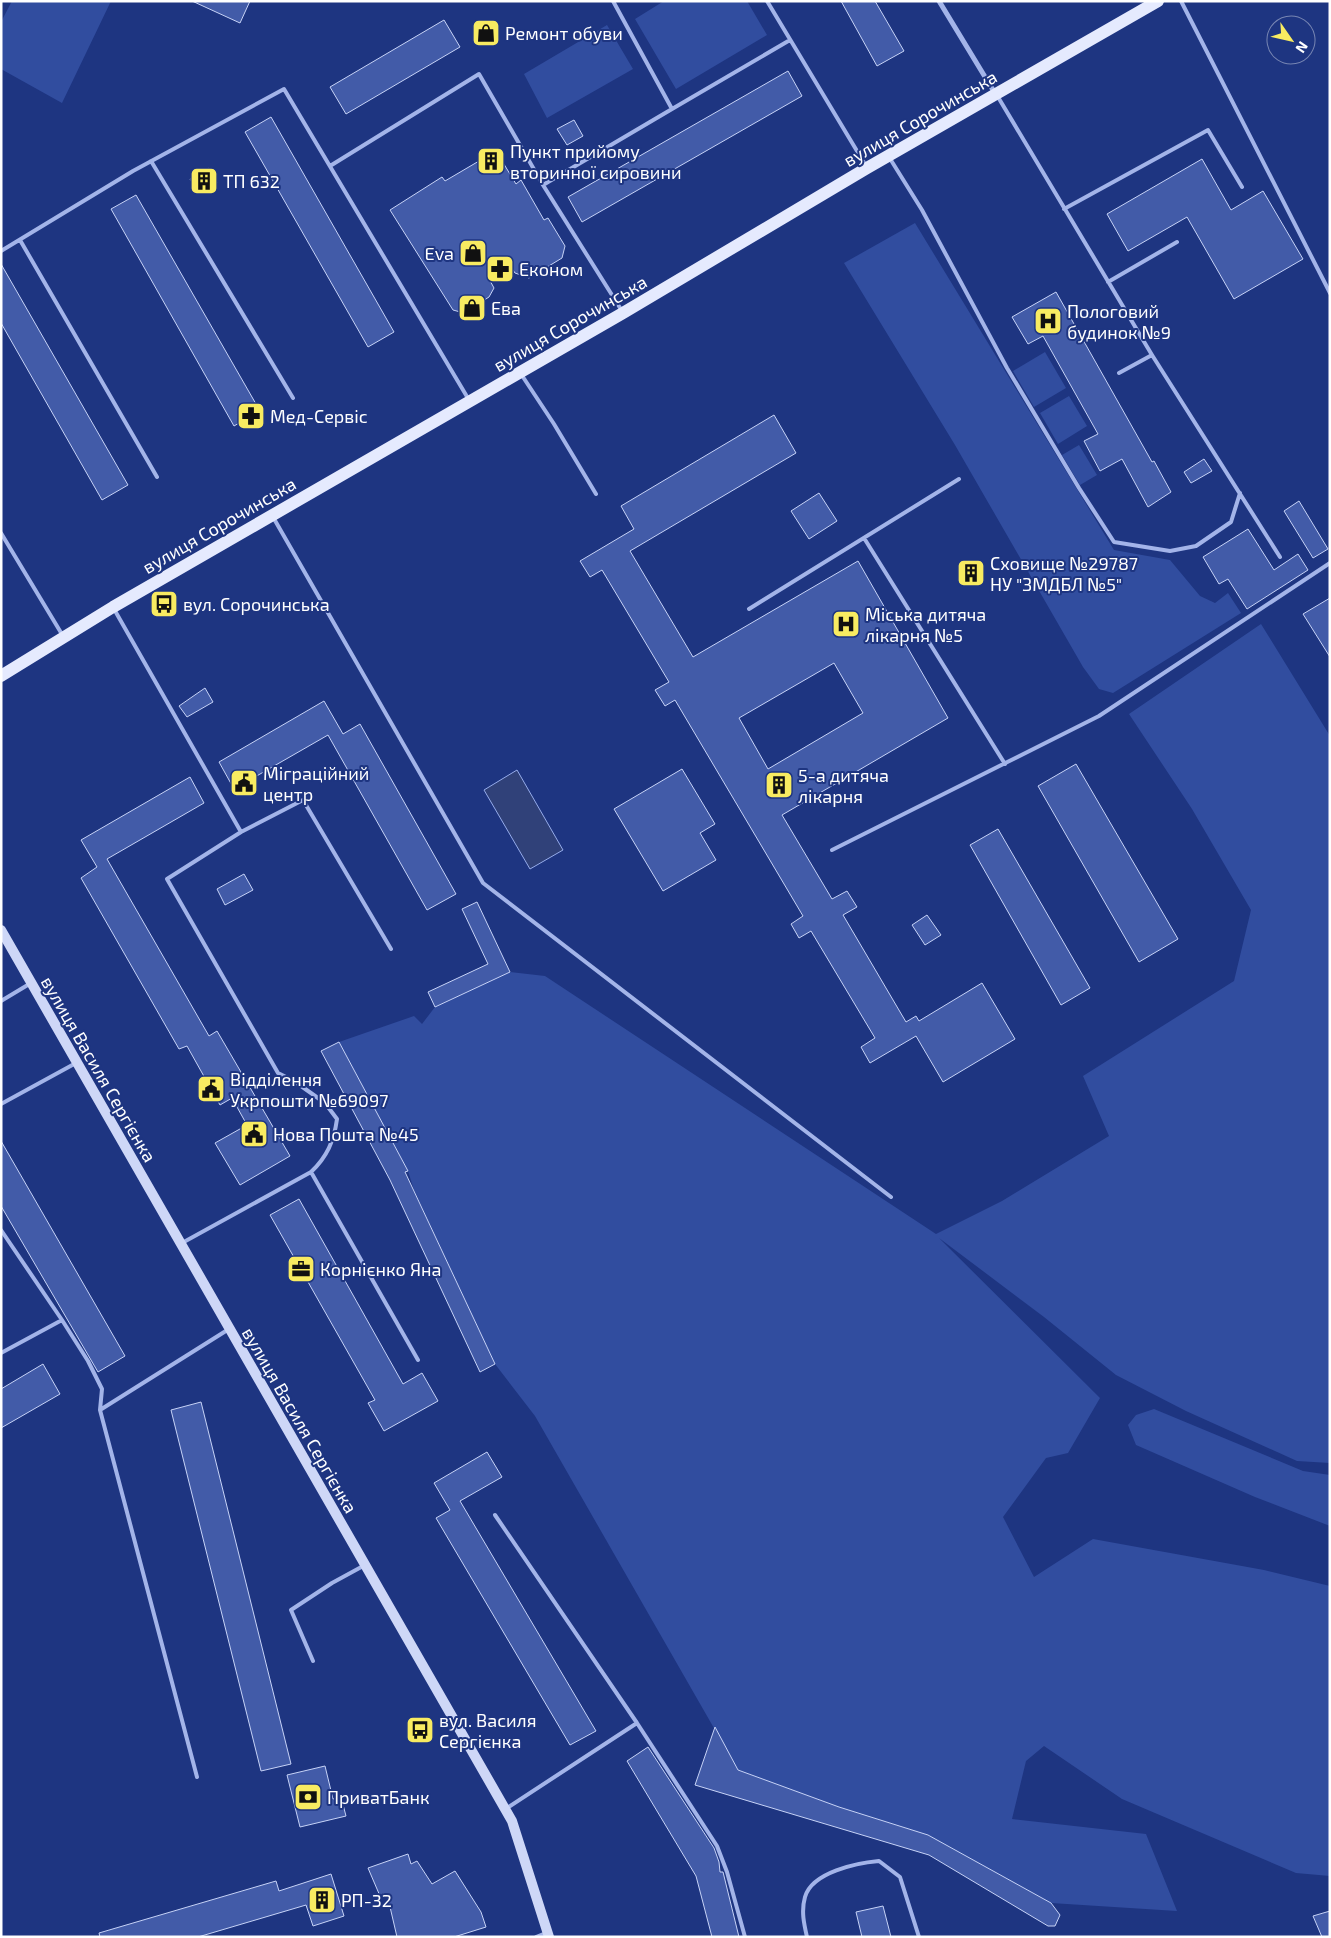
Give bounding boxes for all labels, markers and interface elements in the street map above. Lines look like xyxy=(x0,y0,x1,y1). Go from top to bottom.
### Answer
north arrow xyxy=(1266,15,1316,65)
shop icon: Ремонт обуви xyxy=(471,18,501,48)
place label: Ремонт обуви xyxy=(505,22,623,44)
text: N xyxy=(1292,39,1312,56)
street label: вулиця Сорочинська xyxy=(839,65,1001,171)
place label: Пункт прийому вторинної сировини xyxy=(510,140,681,183)
building icon: Пункт прийому вторинної сировини xyxy=(476,146,506,176)
building icon: ТП 632 xyxy=(189,166,219,196)
place label: ТП 632 xyxy=(223,170,280,192)
shop icon: Eva xyxy=(458,238,488,268)
place label: Eva xyxy=(425,242,454,264)
pharmacy icon: Економ xyxy=(485,254,515,284)
place label: Економ xyxy=(519,258,583,280)
street label: вулиця Сорочинська xyxy=(489,270,651,376)
shop icon: Ева xyxy=(457,293,487,323)
place label: Ева xyxy=(491,297,521,319)
place label: Пологовий будинок №9 xyxy=(1067,300,1171,343)
hospital icon: Пологовий будинок №9 xyxy=(1033,306,1063,336)
pharmacy icon: Мед-Сервіс xyxy=(236,401,266,431)
place label: Мед-Сервіс xyxy=(270,405,368,427)
street label: вулиця Сорочинська xyxy=(138,472,300,578)
place label: Сховище №29787 НУ "ЗМДБЛ №5" xyxy=(990,552,1138,595)
building icon: Сховище №29787 НУ "ЗМДБЛ №5" xyxy=(956,558,986,588)
bus stop icon: вул. Сорочинська xyxy=(149,589,179,619)
place label: вул. Сорочинська xyxy=(183,593,330,615)
place label: Міська дитяча лікарня №5 xyxy=(865,603,986,646)
hospital icon: Міська дитяча лікарня №5 xyxy=(831,609,861,639)
place label: Міграційний центр xyxy=(263,762,369,805)
place label: 5-а дитяча лікарня xyxy=(798,764,889,807)
public building icon: Міграційний центр xyxy=(229,768,259,798)
building icon: 5-а дитяча лікарня xyxy=(764,770,794,800)
street label: вулиця Василя Сергієнка xyxy=(37,972,161,1166)
place label: Відділення Укрпошти №69097 xyxy=(230,1068,388,1111)
public building icon: Відділення Укрпошти №69097 xyxy=(196,1074,226,1104)
public building icon: Нова Пошта №45 xyxy=(239,1119,269,1149)
place label: Нова Пошта №45 xyxy=(273,1123,419,1145)
office icon: Корнієнко Яна xyxy=(286,1254,316,1284)
place label: Корнієнко Яна xyxy=(320,1258,441,1280)
street label: вулиця Василя Сергієнка xyxy=(238,1323,362,1517)
place label: вул. Василя Сергієнка xyxy=(439,1709,537,1752)
bus stop icon: вул. Василя Сергієнка xyxy=(405,1715,435,1745)
bank icon: ПриватБанк xyxy=(293,1782,323,1812)
place label: ПриватБанк xyxy=(327,1786,430,1808)
building icon: РП-32 xyxy=(307,1885,337,1915)
place label: РП-32 xyxy=(341,1889,392,1911)

